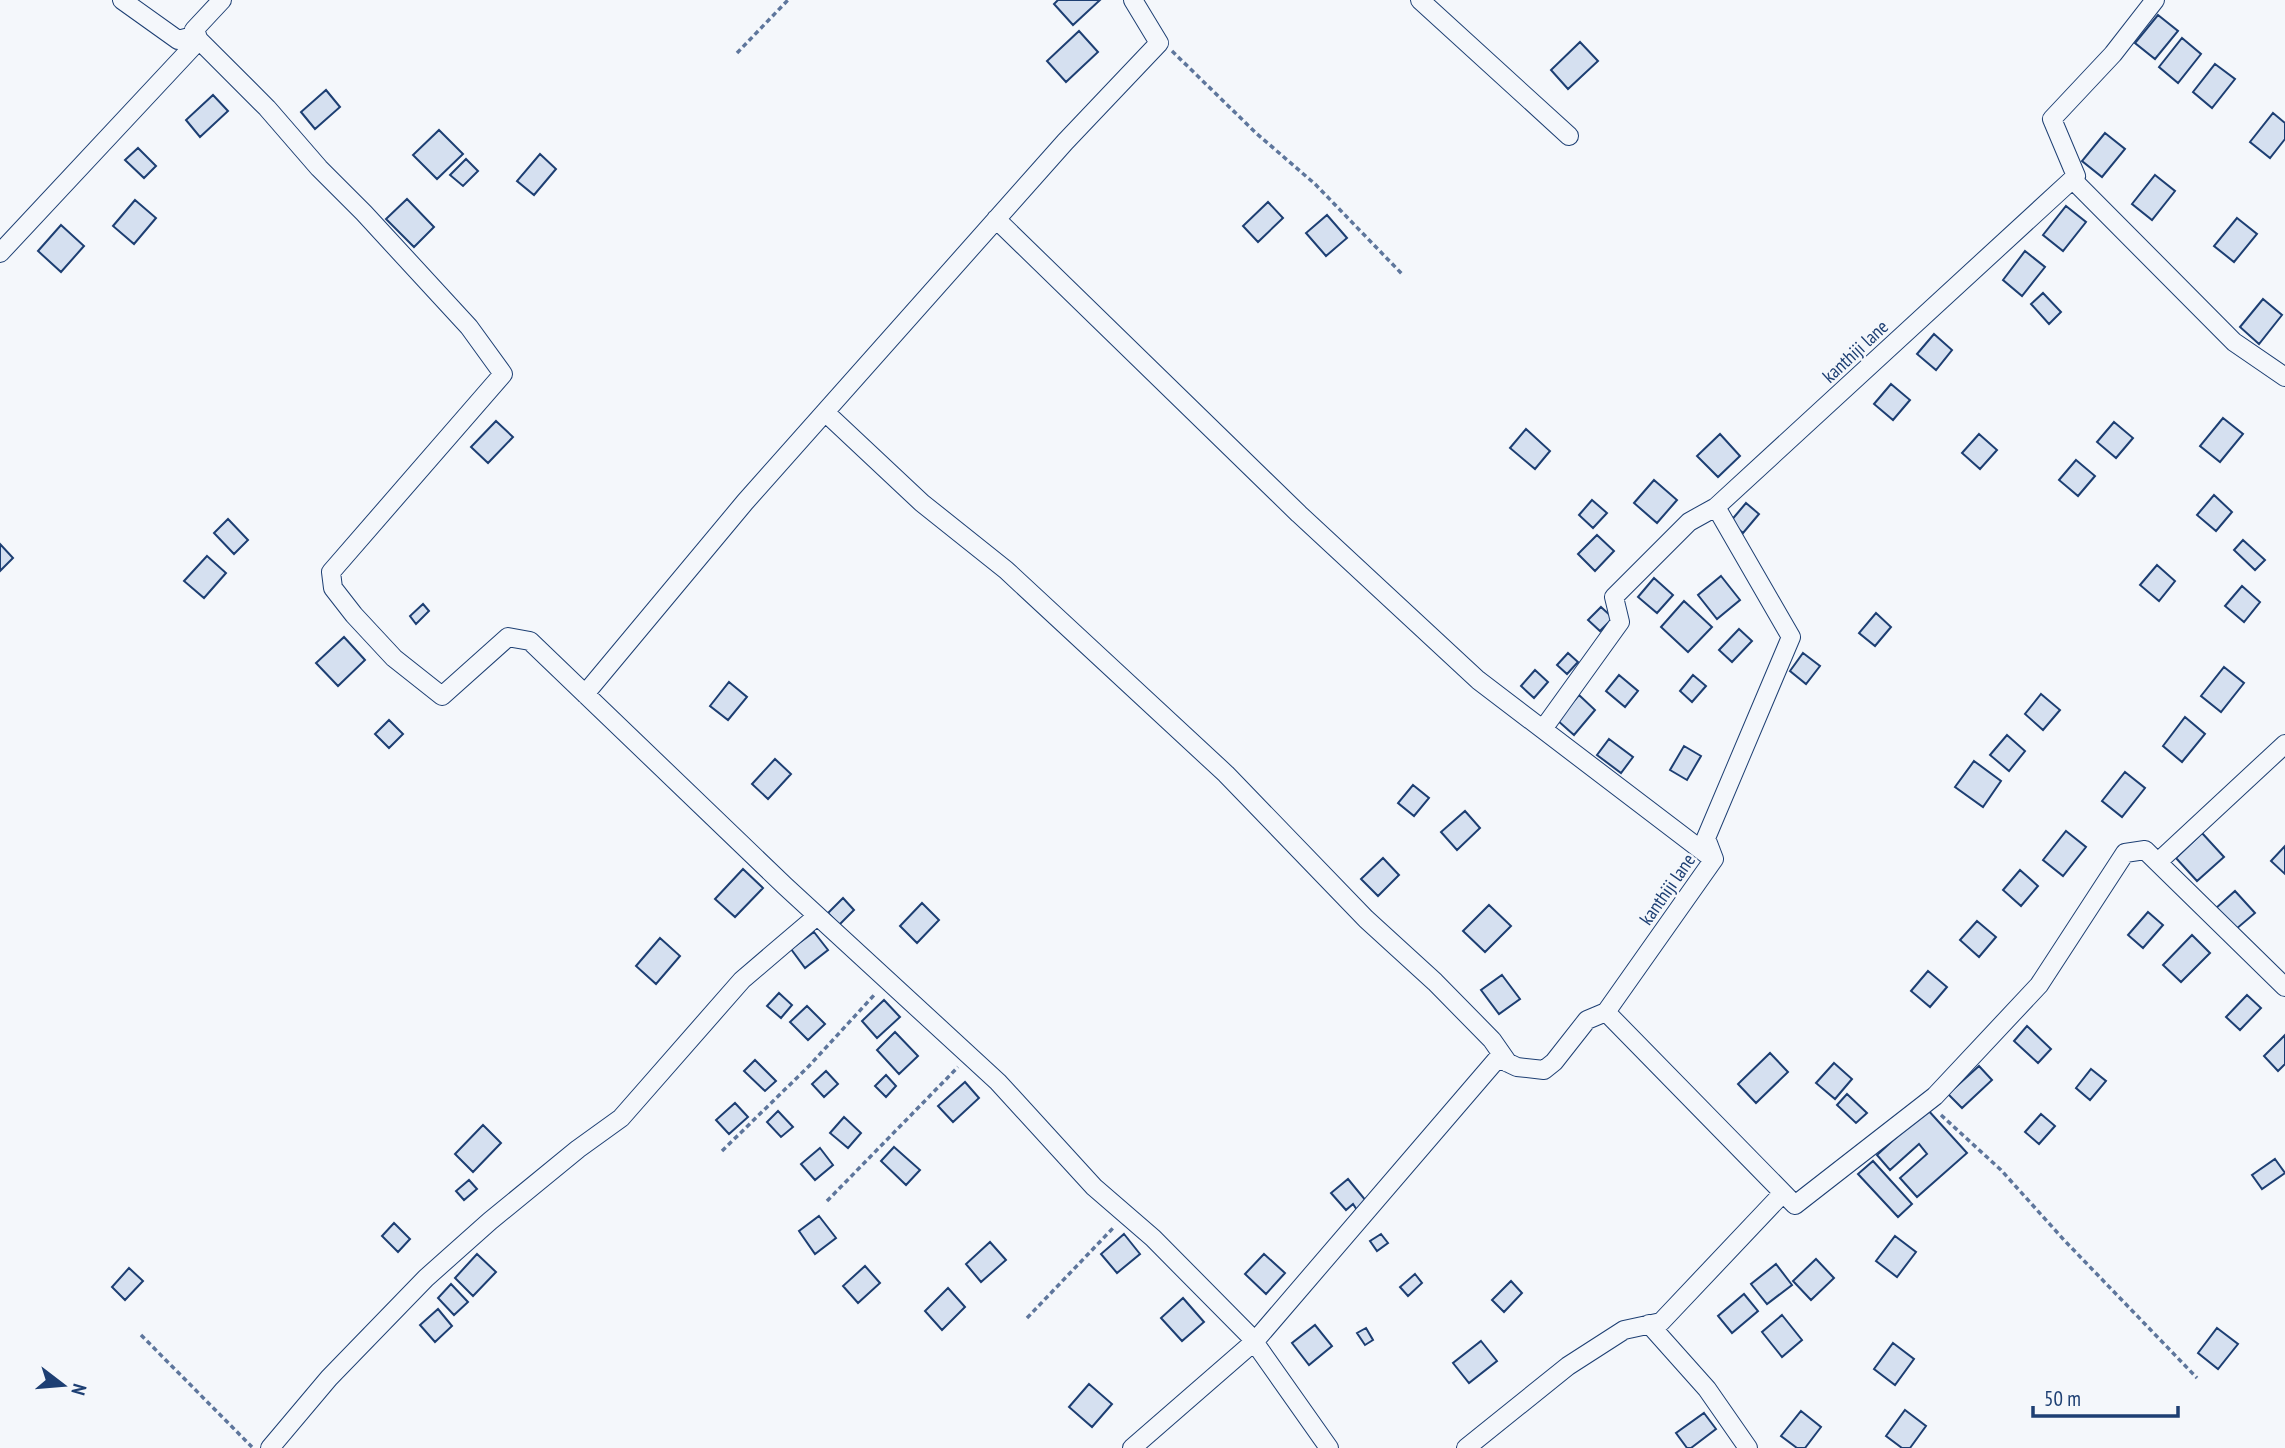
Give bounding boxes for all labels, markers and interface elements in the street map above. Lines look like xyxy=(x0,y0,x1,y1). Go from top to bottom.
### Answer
street label: kanthiji lane xyxy=(1817,314,1893,388)
street label: kanthiji lane xyxy=(1634,849,1700,929)
north arrow xyxy=(28,1350,98,1420)
scale bar xyxy=(2033,1374,2178,1418)
text: N xyxy=(66,1381,92,1398)
text: 50 m xyxy=(2044,1385,2081,1412)

